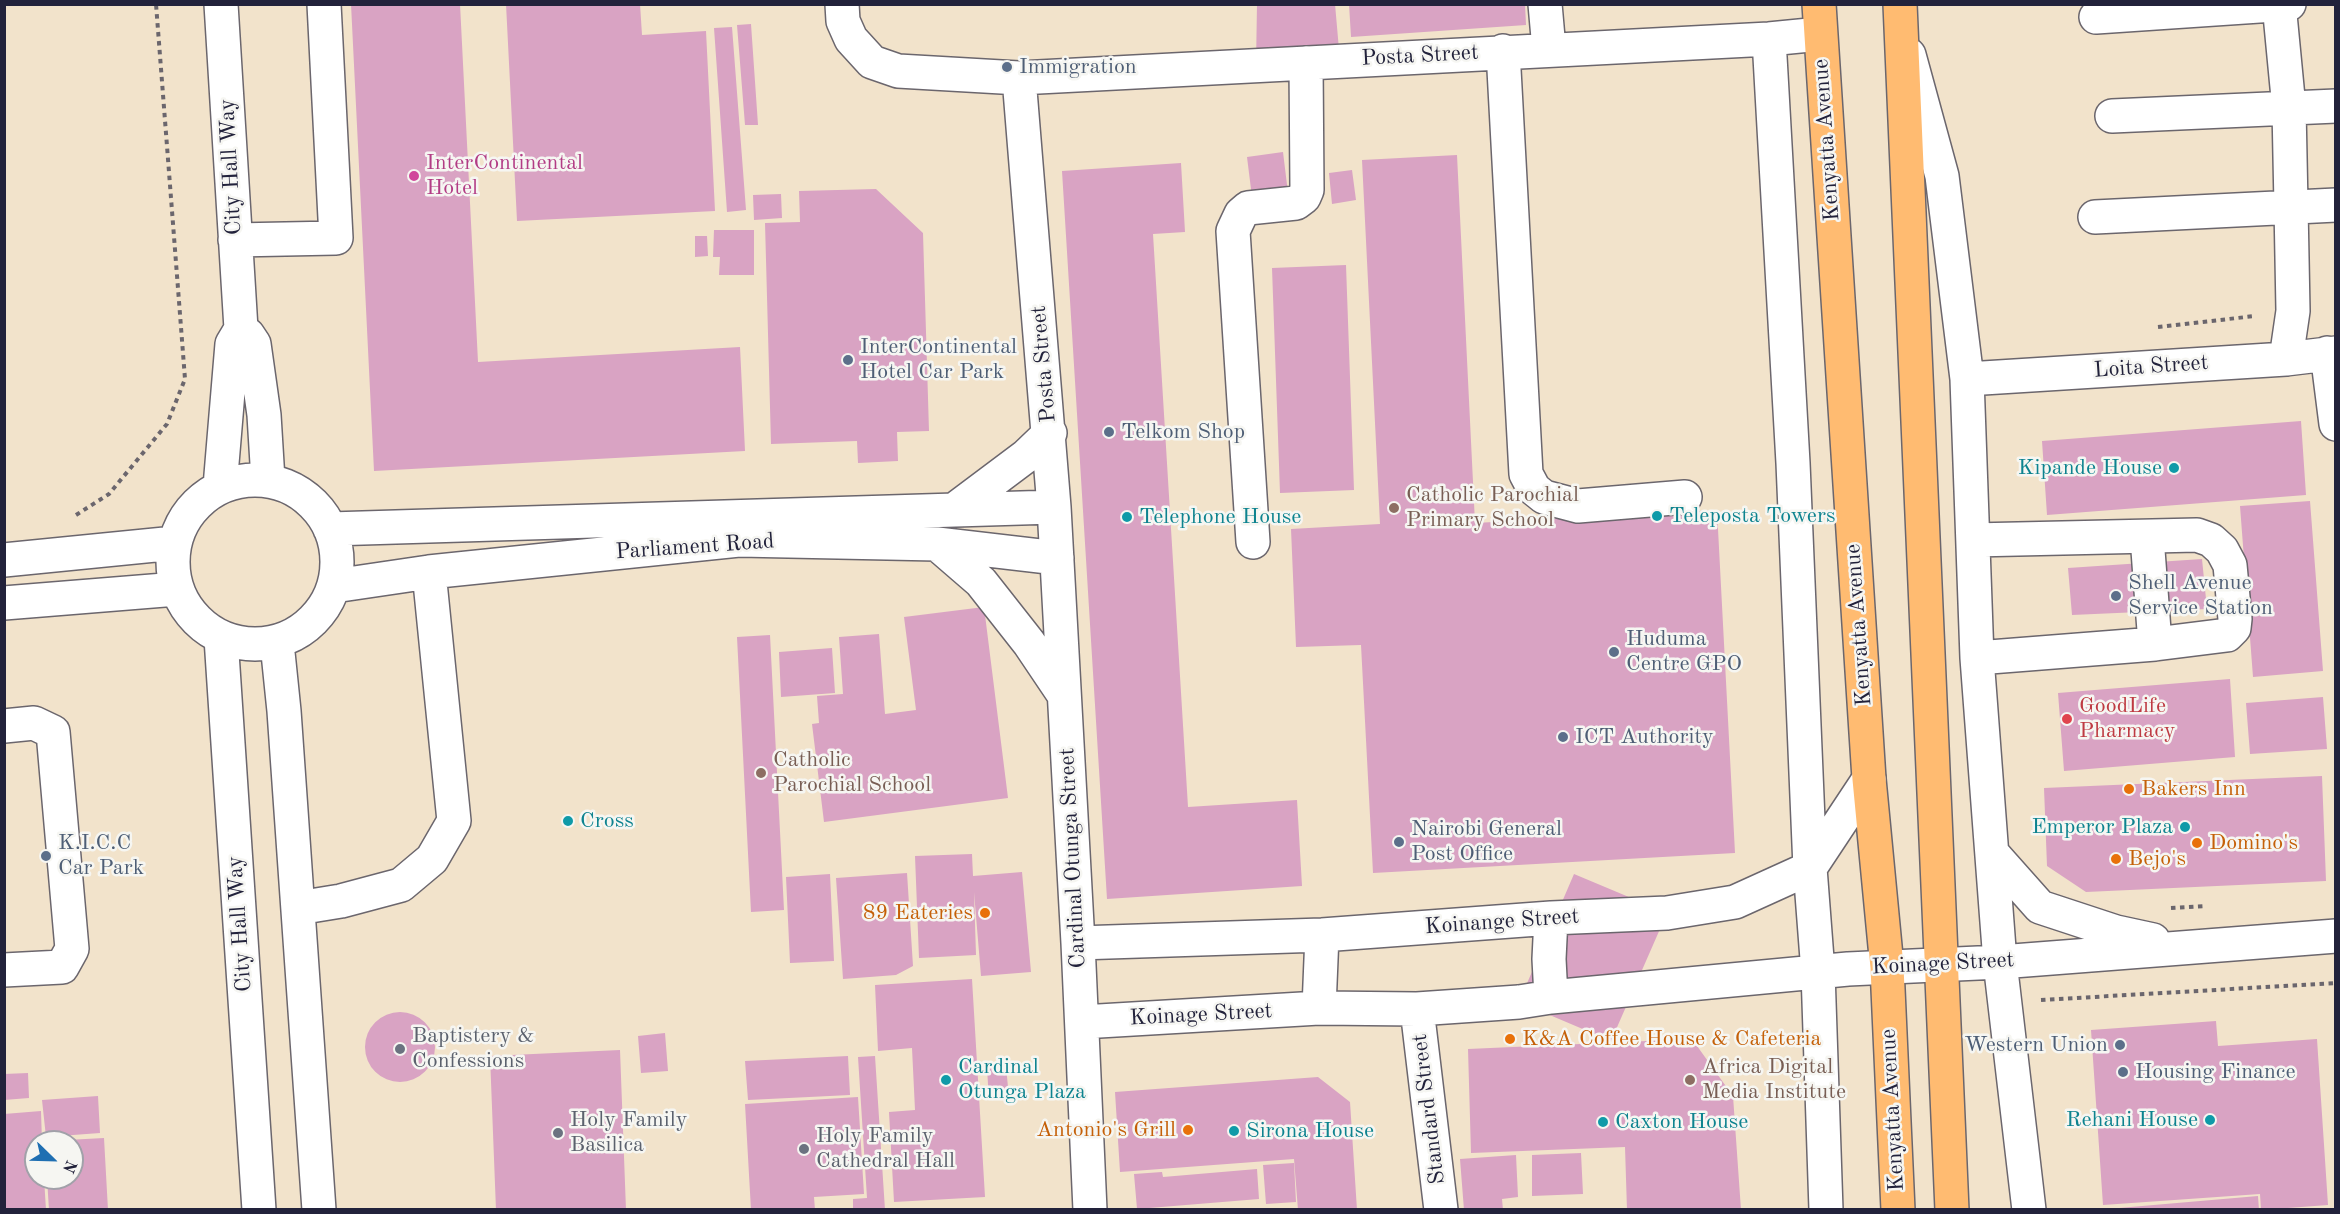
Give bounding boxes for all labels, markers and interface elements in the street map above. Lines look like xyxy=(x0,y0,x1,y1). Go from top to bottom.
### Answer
street label: Posta Street xyxy=(1361,40,1479,72)
place label: Immigration xyxy=(1019,54,1137,80)
street label: Kenyatta Avenue xyxy=(1808,58,1846,222)
marker: Immigration xyxy=(1000,60,1014,74)
street label: City Hall Way xyxy=(214,98,248,236)
place label: InterContinental Hotel xyxy=(426,150,583,202)
marker: InterContinental Hotel xyxy=(407,169,421,183)
street label: Posta Street xyxy=(1026,304,1062,424)
place label: InterContinental Hotel Car Park xyxy=(860,334,1017,386)
street label: Loita Street xyxy=(2093,350,2209,384)
marker: InterContinental Hotel Car Park xyxy=(841,353,855,367)
place label: Telkom Shop xyxy=(1121,419,1245,445)
marker: Telkom Shop xyxy=(1102,425,1116,439)
place label: Kipande House xyxy=(2018,455,2162,481)
marker: Kipande House xyxy=(2167,461,2181,475)
place label: Catholic Parochial Primary School xyxy=(1406,482,1579,534)
marker: Catholic Parochial Primary School xyxy=(1387,501,1401,515)
place label: Teleposta Towers xyxy=(1669,503,1835,529)
place label: Telephone House xyxy=(1139,504,1301,530)
marker: Teleposta Towers xyxy=(1650,509,1664,523)
marker: Telephone House xyxy=(1120,510,1134,524)
street label: Parliament Road xyxy=(615,528,775,566)
street label: Kenyatta Avenue xyxy=(1840,543,1878,707)
place label: Shell Avenue Service Station xyxy=(2128,570,2273,622)
marker: Shell Avenue Service Station xyxy=(2109,589,2123,603)
place label: Huduma Centre GPO xyxy=(1626,626,1742,678)
marker: Huduma Centre GPO xyxy=(1607,645,1621,659)
place label: GoodLife Pharmacy xyxy=(2079,693,2175,744)
marker: GoodLife Pharmacy xyxy=(2060,712,2074,726)
place label: ICT Authority xyxy=(1575,724,1714,750)
marker: ICT Authority xyxy=(1556,730,1570,744)
place label: Catholic Parochial School xyxy=(773,747,931,798)
street label: Cardinal Otunga Street xyxy=(1054,747,1092,969)
marker: Catholic Parochial School xyxy=(754,766,768,780)
place label: Bakers Inn xyxy=(2141,776,2246,802)
marker: Bakers Inn xyxy=(2122,782,2136,796)
place label: Cross xyxy=(580,808,634,834)
marker: Cross xyxy=(561,814,575,828)
place label: Emperor Plaza xyxy=(2031,814,2173,840)
place label: Nairobi General Post Office xyxy=(1411,816,1562,867)
marker: Emperor Plaza xyxy=(2178,820,2192,834)
place label: K.I.C.C Car Park xyxy=(58,830,144,882)
place label: Domino's xyxy=(2209,830,2298,856)
marker: Nairobi General Post Office xyxy=(1392,835,1406,849)
marker: Domino's xyxy=(2190,836,2204,850)
place label: Bejo's xyxy=(2128,846,2186,872)
marker: K.I.C.C Car Park xyxy=(39,849,53,863)
marker: Bejo's xyxy=(2109,852,2123,866)
street label: City Hall Way xyxy=(222,855,258,993)
place label: 89 Eateries xyxy=(863,900,973,926)
street label: Koinange Street xyxy=(1424,903,1580,941)
marker: 89 Eateries xyxy=(978,906,992,920)
street label: Koinage Street xyxy=(1871,947,2015,981)
street label: Koinage Street xyxy=(1129,998,1273,1032)
place label: Baptistery & Confessions xyxy=(412,1023,535,1074)
place label: K&A Coffee House & Cafeteria xyxy=(1522,1026,1821,1052)
street label: Kenyatta Avenue xyxy=(1876,1028,1910,1192)
street label: Standard Street xyxy=(1407,1032,1451,1186)
marker: K&A Coffee House & Cafeteria xyxy=(1503,1032,1517,1046)
place label: Western Union xyxy=(1964,1032,2108,1058)
marker: Western Union xyxy=(2113,1038,2127,1052)
marker: Baptistery & Confessions xyxy=(393,1042,407,1056)
place label: Cardinal Otunga Plaza xyxy=(958,1054,1086,1106)
place label: Africa Digital Media Institute xyxy=(1702,1054,1846,1106)
place label: Housing Finance xyxy=(2135,1059,2296,1085)
marker: Housing Finance xyxy=(2116,1065,2130,1079)
marker: Cardinal Otunga Plaza xyxy=(939,1073,953,1087)
marker: Africa Digital Media Institute xyxy=(1683,1073,1697,1087)
place label: Holy Family Basilica xyxy=(570,1107,687,1158)
place label: Rehani House xyxy=(2066,1107,2198,1133)
place label: Caxton House xyxy=(1615,1109,1748,1135)
marker: Rehani House xyxy=(2203,1113,2217,1127)
marker: Caxton House xyxy=(1596,1115,1610,1129)
place label: Antonio's Grill xyxy=(1036,1117,1176,1143)
place label: Sirona House xyxy=(1246,1118,1374,1144)
place label: Holy Family Cathedral Hall xyxy=(816,1123,955,1174)
marker: Antonio's Grill xyxy=(1181,1123,1195,1137)
marker: Sirona House xyxy=(1227,1124,1241,1138)
marker: Holy Family Basilica xyxy=(551,1126,565,1140)
north arrow xyxy=(24,1130,84,1190)
marker: Holy Family Cathedral Hall xyxy=(797,1142,811,1156)
text: N xyxy=(59,1157,78,1175)

